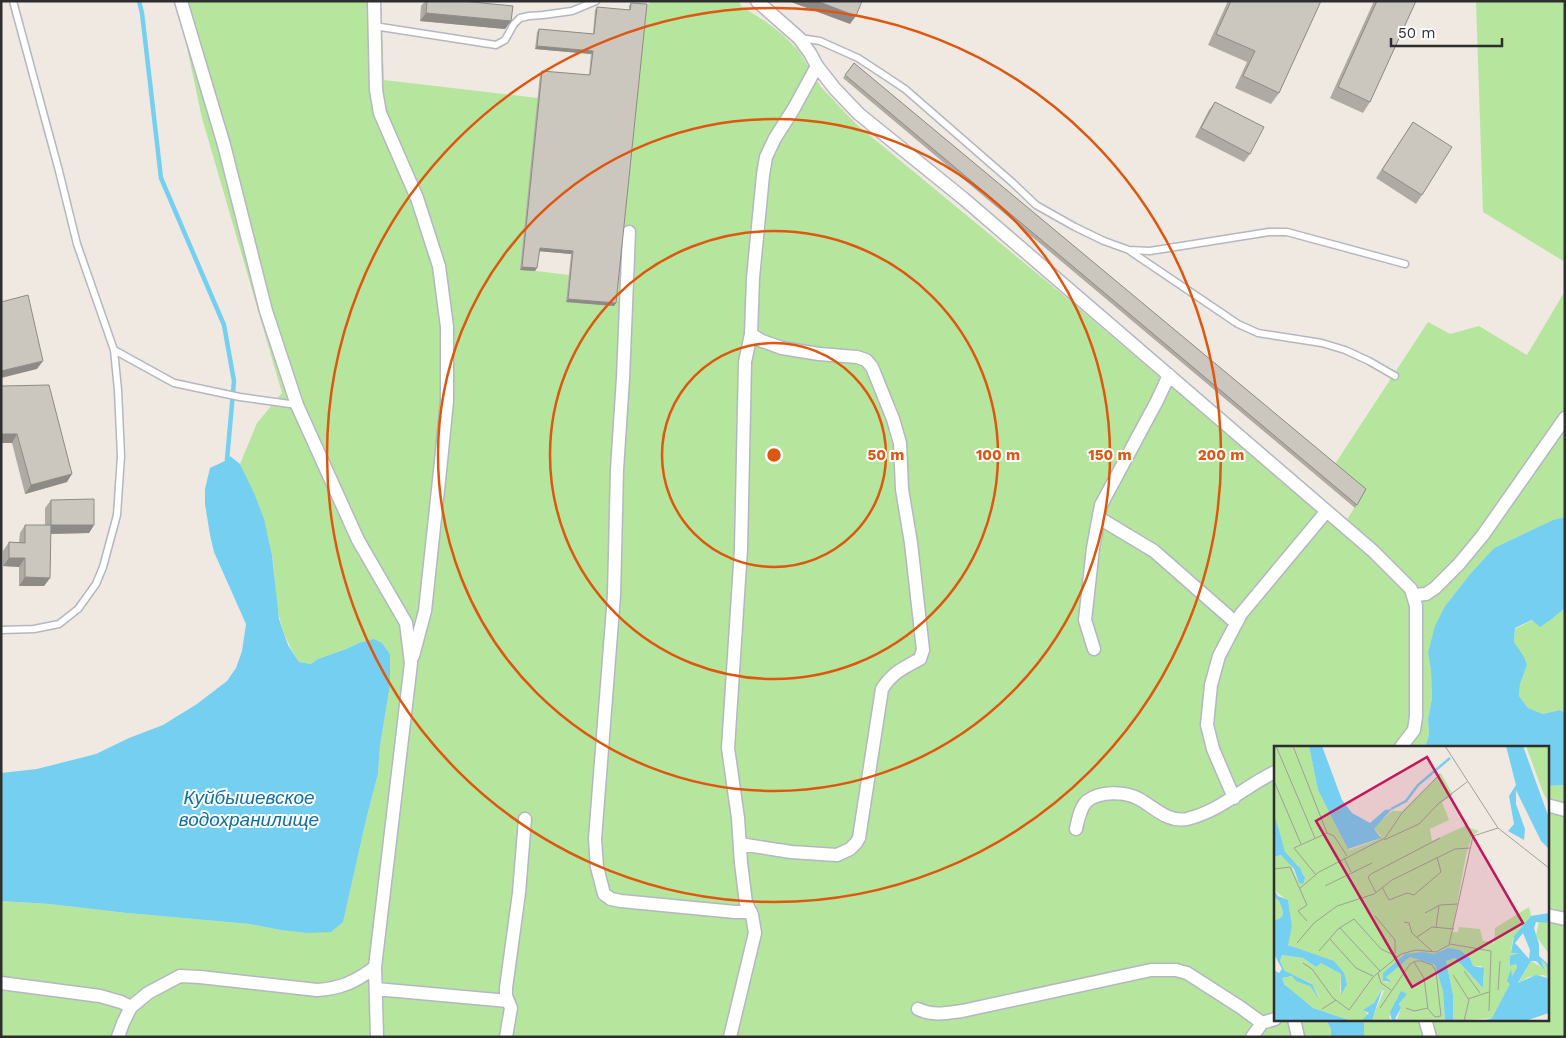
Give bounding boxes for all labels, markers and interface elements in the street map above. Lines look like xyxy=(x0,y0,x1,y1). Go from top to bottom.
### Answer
scale bar xyxy=(1391,15,1502,47)
text: 50 m xyxy=(1398,24,1435,42)
centre of rings xyxy=(765,446,783,464)
text: 50 m xyxy=(868,446,904,464)
text: 100 m xyxy=(976,446,1020,464)
text: 150 m xyxy=(1088,446,1132,464)
text: 200 m xyxy=(1198,446,1244,464)
inset map xyxy=(1274,746,1548,1020)
water label: Куйбышевское водохранилище xyxy=(179,786,319,831)

